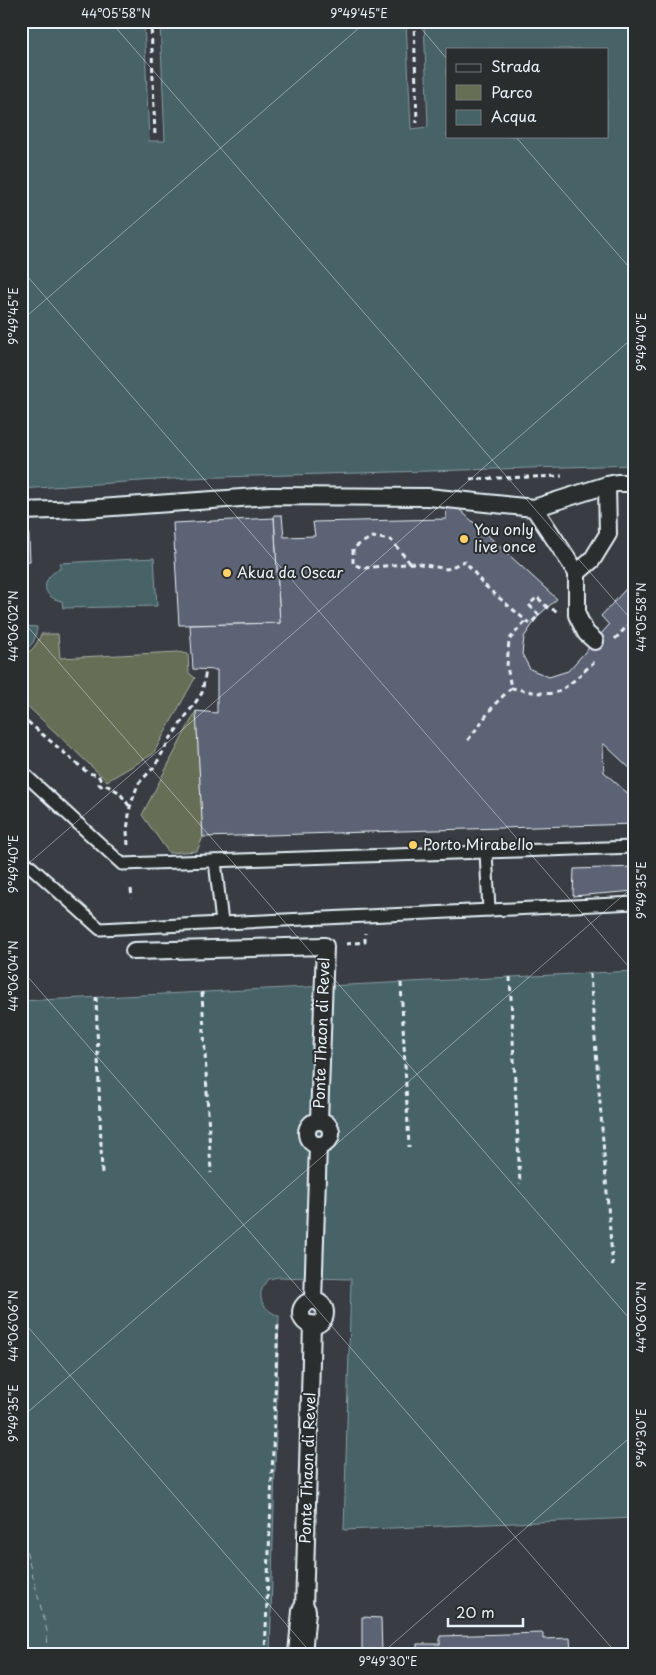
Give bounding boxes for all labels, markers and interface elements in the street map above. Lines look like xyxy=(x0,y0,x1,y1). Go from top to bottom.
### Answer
text: 44°05'58"N xyxy=(81,4,151,22)
text: 9°49'45"E xyxy=(330,4,388,22)
legend xyxy=(446,48,608,138)
text: Strada xyxy=(491,54,541,77)
text: Parco xyxy=(491,80,533,103)
text: Acqua xyxy=(491,104,537,127)
text: 9°49'45"E xyxy=(4,287,22,345)
text: 9°49'40"E xyxy=(632,313,650,371)
place label: You only live once xyxy=(474,517,536,557)
marker: You only live once xyxy=(458,533,470,545)
place label: Akua da Oscar xyxy=(237,560,344,583)
marker: Akua da Oscar xyxy=(221,567,233,579)
text: 44°05'58"N xyxy=(632,582,650,652)
text: 44°06'02"N xyxy=(4,590,22,662)
place label: Porto Mirabello xyxy=(423,832,533,855)
text: 9°49'40"E xyxy=(4,835,22,893)
marker: Porto Mirabello xyxy=(407,839,419,851)
text: 9°49'35"E xyxy=(632,861,650,919)
text: 44°06'04"N xyxy=(4,940,22,1012)
street label: Ponte Thaon di Revel xyxy=(306,957,335,1109)
text: 44°06'02"N xyxy=(632,1281,650,1353)
text: 44°06'06"N xyxy=(4,1290,22,1362)
text: 9°49'35"E xyxy=(4,1384,22,1442)
street label: Ponte Thaon di Revel xyxy=(292,1392,321,1544)
text: 9°49'30"E xyxy=(632,1409,650,1467)
scale bar xyxy=(448,1595,524,1627)
text: 20 m xyxy=(456,1600,495,1623)
text: 9°49'30"E xyxy=(359,1652,417,1670)

